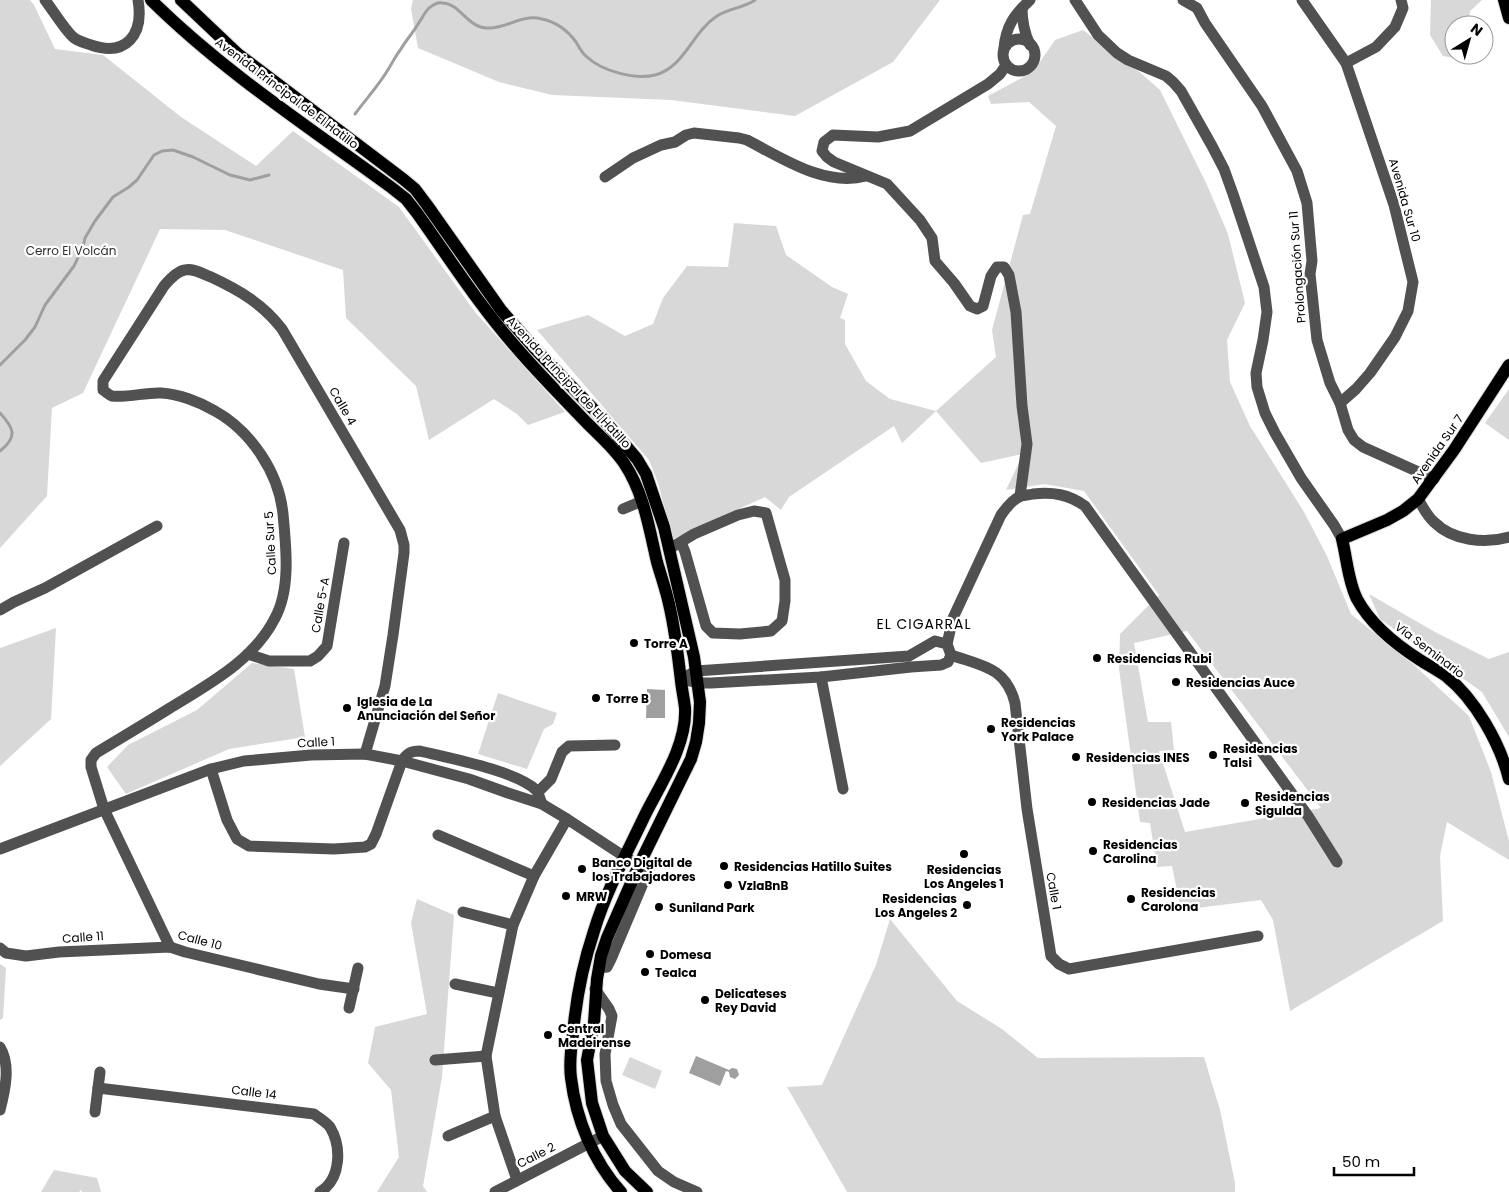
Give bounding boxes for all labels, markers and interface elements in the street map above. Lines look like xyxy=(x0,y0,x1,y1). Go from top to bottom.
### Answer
north arrow xyxy=(1444,15,1494,65)
text: N xyxy=(1467,18,1487,41)
street label: Avenida Principal de El Hatillo xyxy=(212,33,362,153)
street label: Avenida Sur 10 xyxy=(1385,156,1425,244)
street label: Prolongación Sur 11 xyxy=(1285,210,1309,324)
park label: Cerro El Volcán xyxy=(26,242,116,259)
street label: Avenida Principal de El Hatillo xyxy=(503,312,635,452)
street label: Calle 4 xyxy=(325,384,361,429)
street label: Avenida Sur 7 xyxy=(1407,410,1468,487)
street label: Calle Sur 5 xyxy=(260,511,280,575)
street label: Calle 5-A xyxy=(307,576,333,634)
district label: EL CIGARRAL xyxy=(876,614,972,634)
street label: Vía Seminario xyxy=(1392,618,1469,682)
place label: Torre A xyxy=(644,635,688,652)
marker: Torre A xyxy=(628,637,640,649)
place label: Residencias Rubi xyxy=(1107,650,1212,667)
marker: Residencias Rubi xyxy=(1091,652,1103,664)
place label: Residencias Auce xyxy=(1186,674,1295,691)
marker: Residencias Auce xyxy=(1170,676,1182,688)
place label: Torre B xyxy=(606,690,649,707)
marker: Torre B xyxy=(590,692,602,704)
place label: Iglesia de La Anunciación del Señor xyxy=(357,693,495,724)
marker: Iglesia de La Anunciación del Señor xyxy=(341,702,353,714)
place label: Residencias York Palace xyxy=(1001,714,1076,745)
marker: Residencias York Palace xyxy=(985,723,997,735)
street label: Calle 1 xyxy=(297,733,335,751)
place label: Residencias Talsi xyxy=(1223,740,1298,771)
place label: Residencias INES xyxy=(1086,749,1190,766)
marker: Residencias Talsi xyxy=(1207,749,1219,761)
marker: Residencias INES xyxy=(1070,751,1082,763)
place label: Residencias Sigulda xyxy=(1255,788,1330,819)
place label: Residencias Jade xyxy=(1102,794,1211,811)
marker: Residencias Jade xyxy=(1086,796,1098,808)
marker: Residencias Sigulda xyxy=(1239,797,1251,809)
place label: Residencias Carolina xyxy=(1103,836,1178,867)
marker: Residencias Carolina xyxy=(1087,845,1099,857)
marker: Residencias Los Angeles 1 xyxy=(958,848,970,860)
place label: Banco Digital de los Trabajadores xyxy=(592,854,696,885)
place label: Residencias Hatillo Suites xyxy=(734,858,892,875)
marker: Residencias Hatillo Suites xyxy=(718,860,730,872)
place label: Residencias Los Angeles 1 xyxy=(924,861,1004,892)
marker: Banco Digital de los Trabajadores xyxy=(576,863,588,875)
street label: Calle 1 xyxy=(1042,871,1066,911)
place label: VzlaBnB xyxy=(738,877,788,894)
marker: VzlaBnB xyxy=(722,879,734,891)
place label: Residencias Carolona xyxy=(1141,884,1216,915)
place label: MRW xyxy=(576,888,608,905)
marker: MRW xyxy=(560,890,572,902)
place label: Residencias Los Angeles 2 xyxy=(875,890,957,921)
marker: Residencias Carolona xyxy=(1125,893,1137,905)
place label: Suniland Park xyxy=(669,899,755,916)
marker: Residencias Los Angeles 2 xyxy=(961,899,973,911)
marker: Suniland Park xyxy=(653,901,665,913)
street label: Calle 10 xyxy=(176,926,224,954)
street label: Calle 11 xyxy=(62,927,104,947)
place label: Domesa xyxy=(660,946,711,963)
marker: Domesa xyxy=(644,948,656,960)
place label: Tealca xyxy=(655,964,697,981)
marker: Tealca xyxy=(639,966,651,978)
place label: Delicateses Rey David xyxy=(715,985,787,1016)
marker: Delicateses Rey David xyxy=(699,994,711,1006)
place label: Central Madeirense xyxy=(558,1020,632,1051)
marker: Central Madeirense xyxy=(542,1029,554,1041)
street label: Calle 14 xyxy=(230,1081,278,1103)
street label: Calle 2 xyxy=(514,1138,558,1172)
scale bar xyxy=(1334,1144,1414,1176)
text: 50 m xyxy=(1342,1151,1380,1172)

